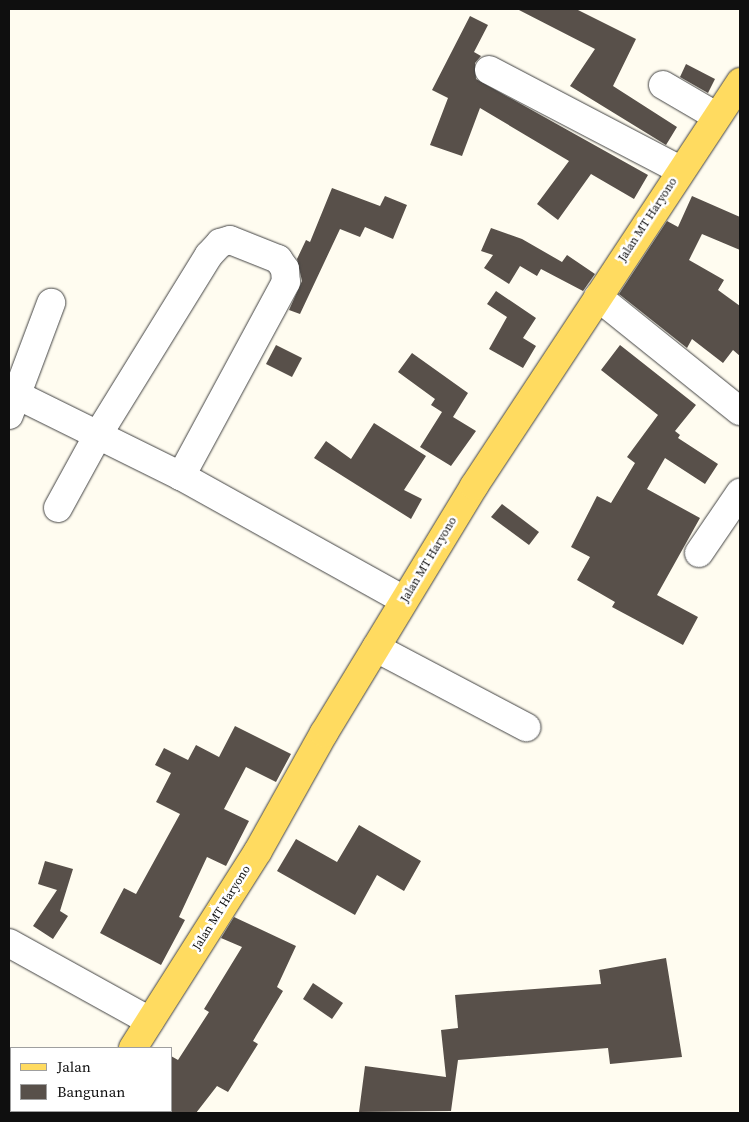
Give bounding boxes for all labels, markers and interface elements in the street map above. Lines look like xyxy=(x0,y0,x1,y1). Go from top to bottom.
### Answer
street label: Jalan MT Haryono xyxy=(615,175,681,265)
street label: Jalan MT Haryono xyxy=(398,514,460,606)
street label: Jalan MT Haryono xyxy=(190,863,254,953)
legend xyxy=(10,1047,172,1112)
text: Jalan xyxy=(57,1056,91,1077)
text: Bangunan xyxy=(57,1081,125,1102)

